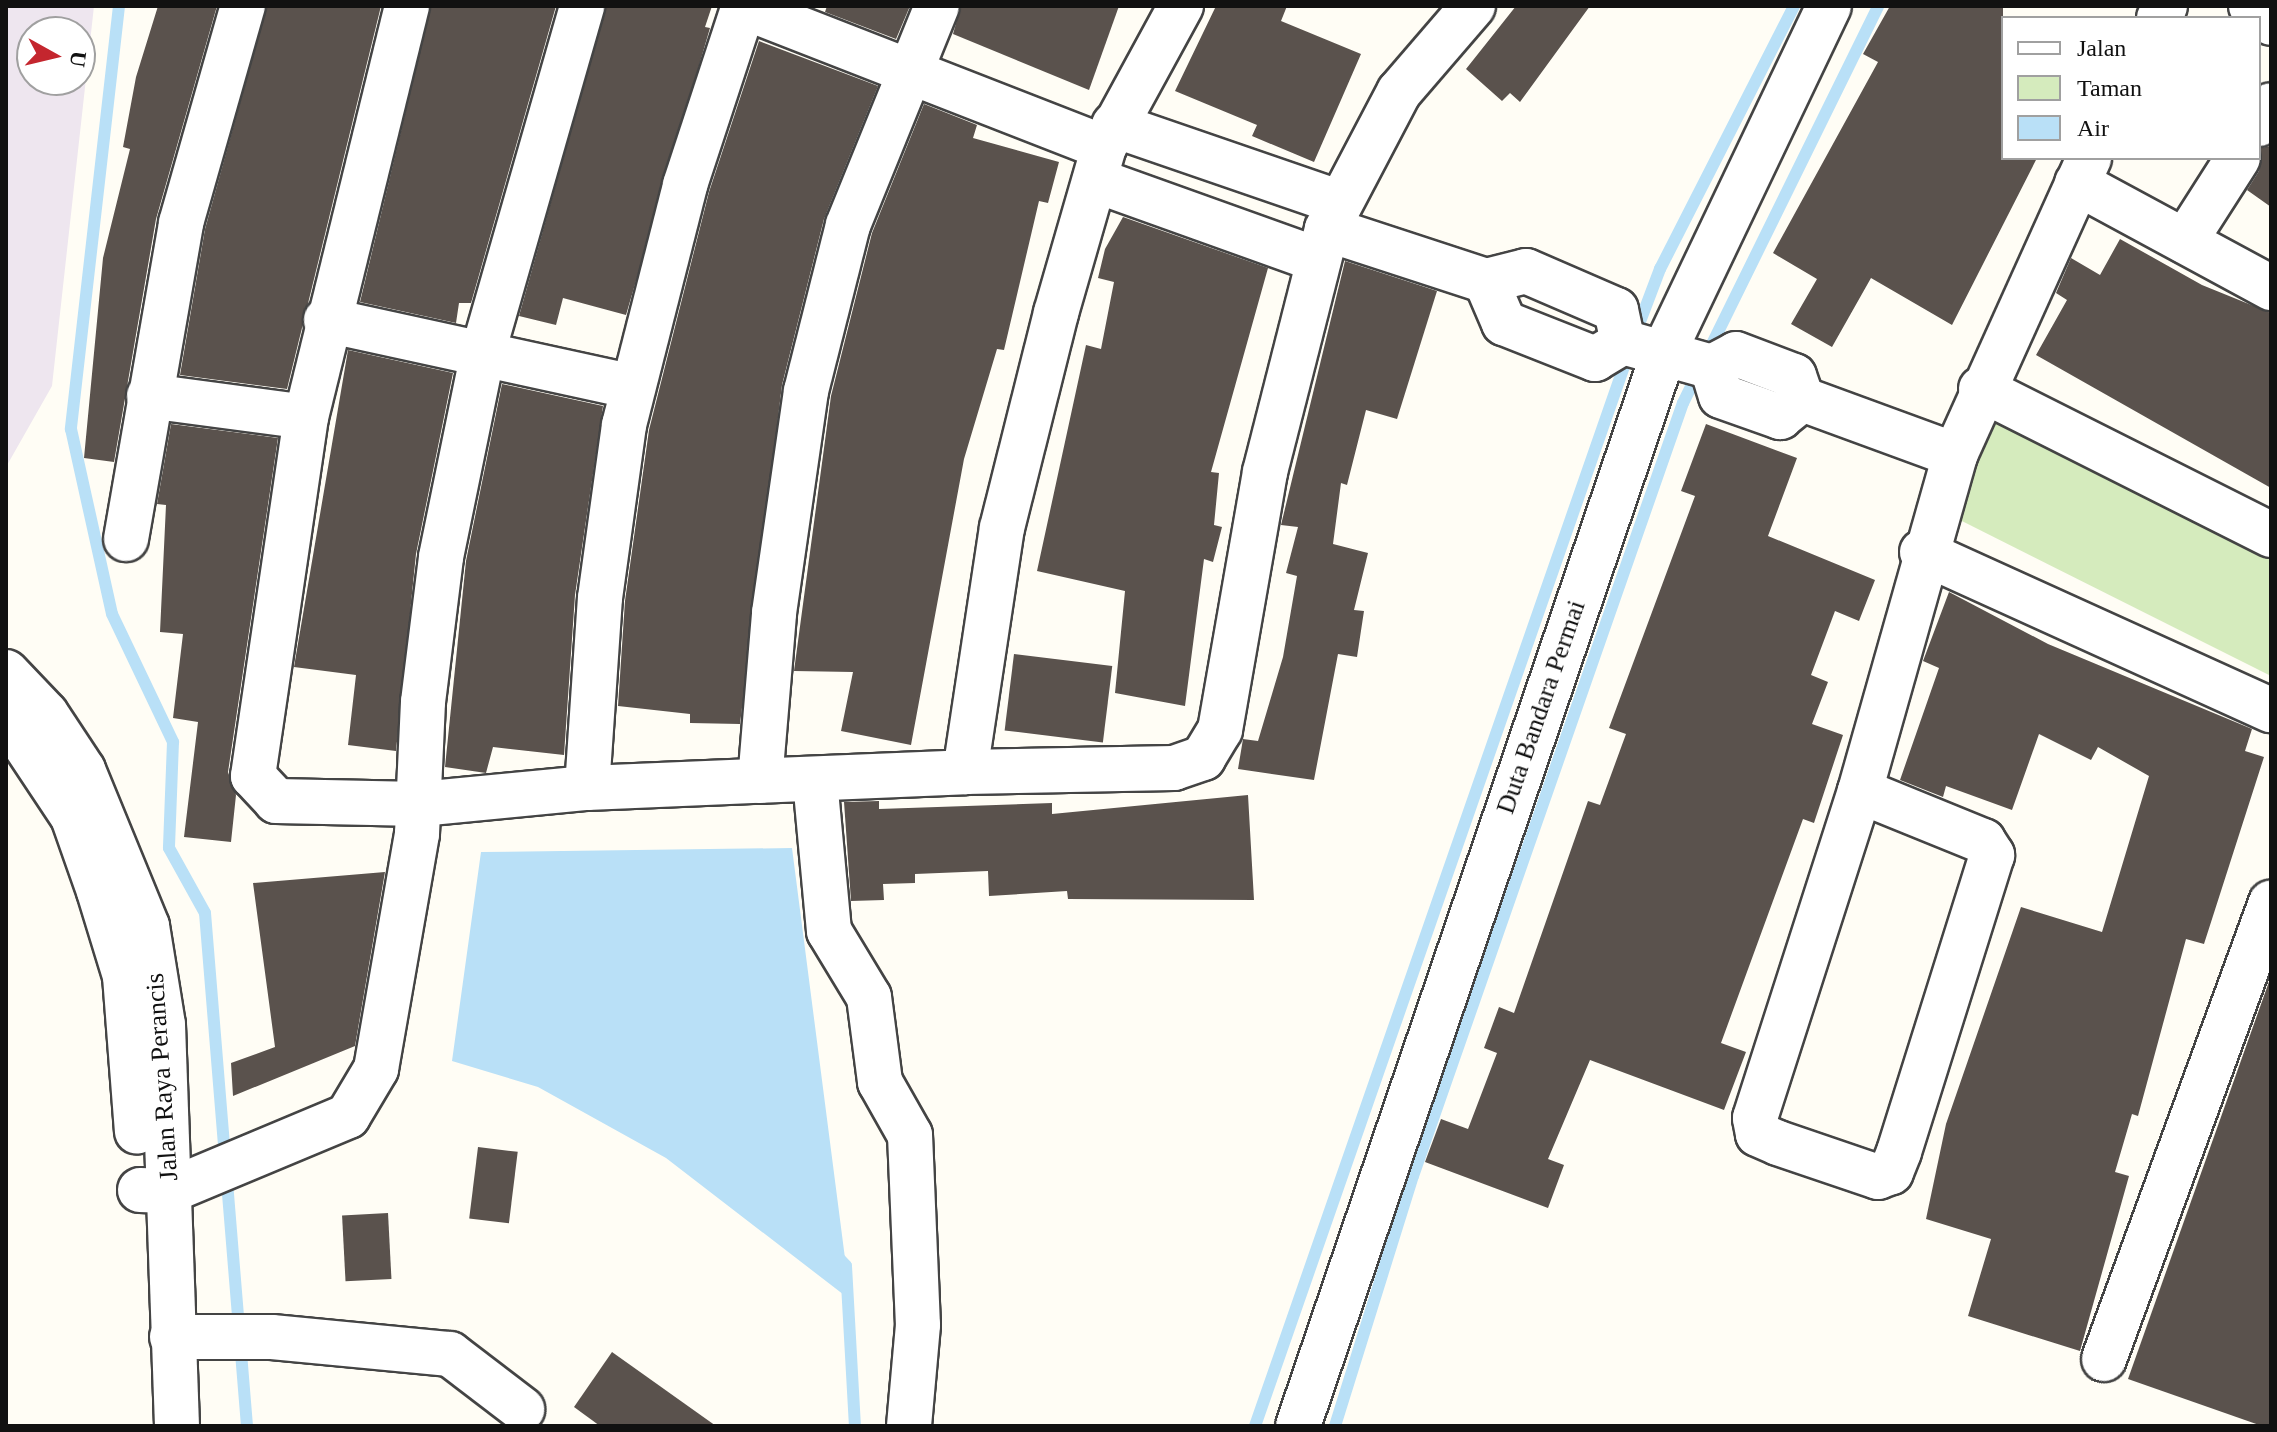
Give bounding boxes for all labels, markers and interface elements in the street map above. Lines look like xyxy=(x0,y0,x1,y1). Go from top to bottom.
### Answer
north arrow xyxy=(16,16,96,96)
legend xyxy=(2001,16,2261,160)
text: Jalan xyxy=(2077,35,2126,61)
text: U xyxy=(65,50,92,69)
text: Taman xyxy=(2077,75,2142,101)
text: Air xyxy=(2077,115,2109,141)
street label: Duta Bandara Permai xyxy=(1490,596,1592,818)
street label: Jalan Raya Perancis xyxy=(139,972,185,1182)

